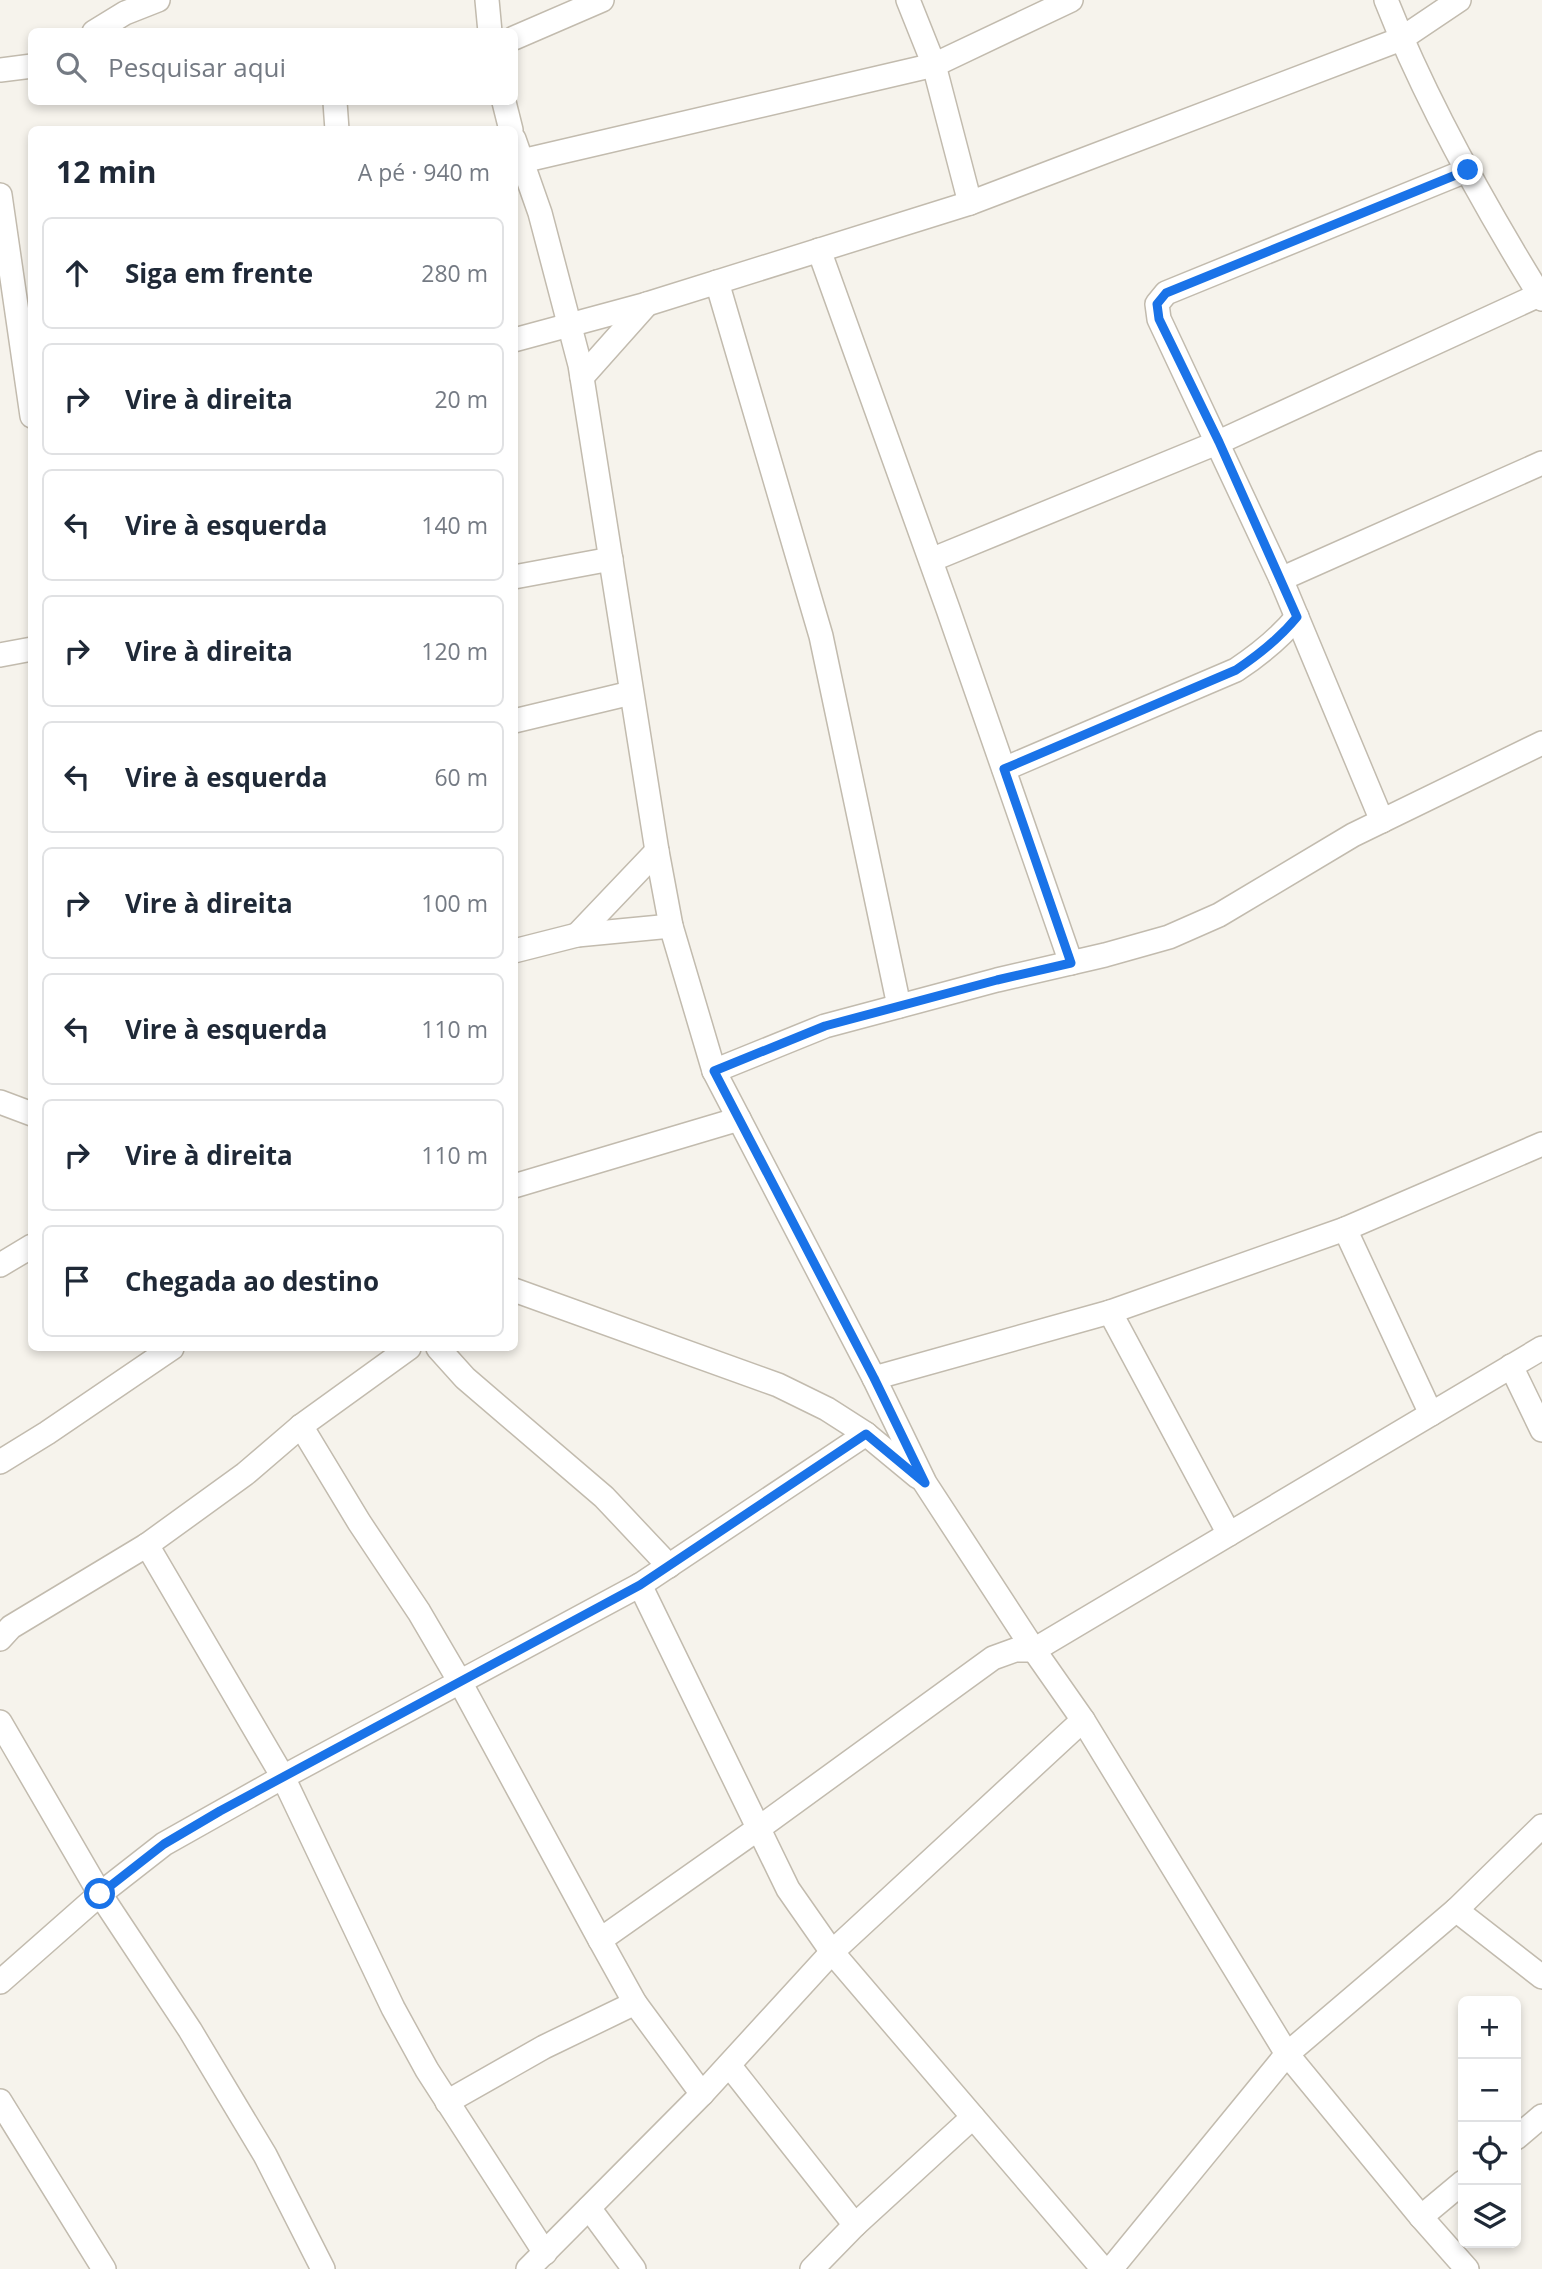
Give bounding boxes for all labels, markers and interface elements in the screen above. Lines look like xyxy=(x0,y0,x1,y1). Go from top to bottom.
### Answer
search box xyxy=(28,28,518,105)
icon: search xyxy=(52,48,90,86)
text: Pesquisar aqui xyxy=(108,49,286,85)
text: 12 min xyxy=(56,151,156,192)
route end xyxy=(1452,154,1483,185)
text: A pé · 940 m xyxy=(358,156,490,188)
icon: ahead xyxy=(58,254,96,292)
text: Siga em frente xyxy=(125,255,313,291)
text: 280 m xyxy=(421,257,488,289)
icon: right xyxy=(58,380,96,418)
text: Vire à direita xyxy=(125,381,293,417)
text: 20 m xyxy=(434,383,488,415)
icon: left xyxy=(58,506,96,544)
text: Vire à esquerda xyxy=(125,507,327,543)
text: 140 m xyxy=(421,509,488,541)
icon: right xyxy=(58,632,96,670)
text: Vire à direita xyxy=(125,633,293,669)
text: 120 m xyxy=(421,635,488,667)
icon: left xyxy=(58,758,96,796)
text: Vire à esquerda xyxy=(125,759,327,795)
text: 60 m xyxy=(434,761,488,793)
icon: right xyxy=(58,884,96,922)
text: Vire à direita xyxy=(125,885,293,921)
text: 100 m xyxy=(421,887,488,919)
icon: left xyxy=(58,1010,96,1048)
text: Vire à esquerda xyxy=(125,1011,327,1047)
text: 110 m xyxy=(421,1013,488,1045)
icon: right xyxy=(58,1136,96,1174)
text: Vire à direita xyxy=(125,1137,293,1173)
text: 110 m xyxy=(421,1139,488,1171)
icon: arrive xyxy=(58,1262,96,1300)
text: Chegada ao destino xyxy=(125,1263,379,1299)
route start xyxy=(84,1878,115,1909)
map controls xyxy=(1458,1996,1521,2248)
button: + xyxy=(1458,1996,1521,2059)
button: − xyxy=(1458,2059,1521,2122)
button: locate xyxy=(1458,2122,1521,2185)
button: layers xyxy=(1458,2185,1521,2248)

